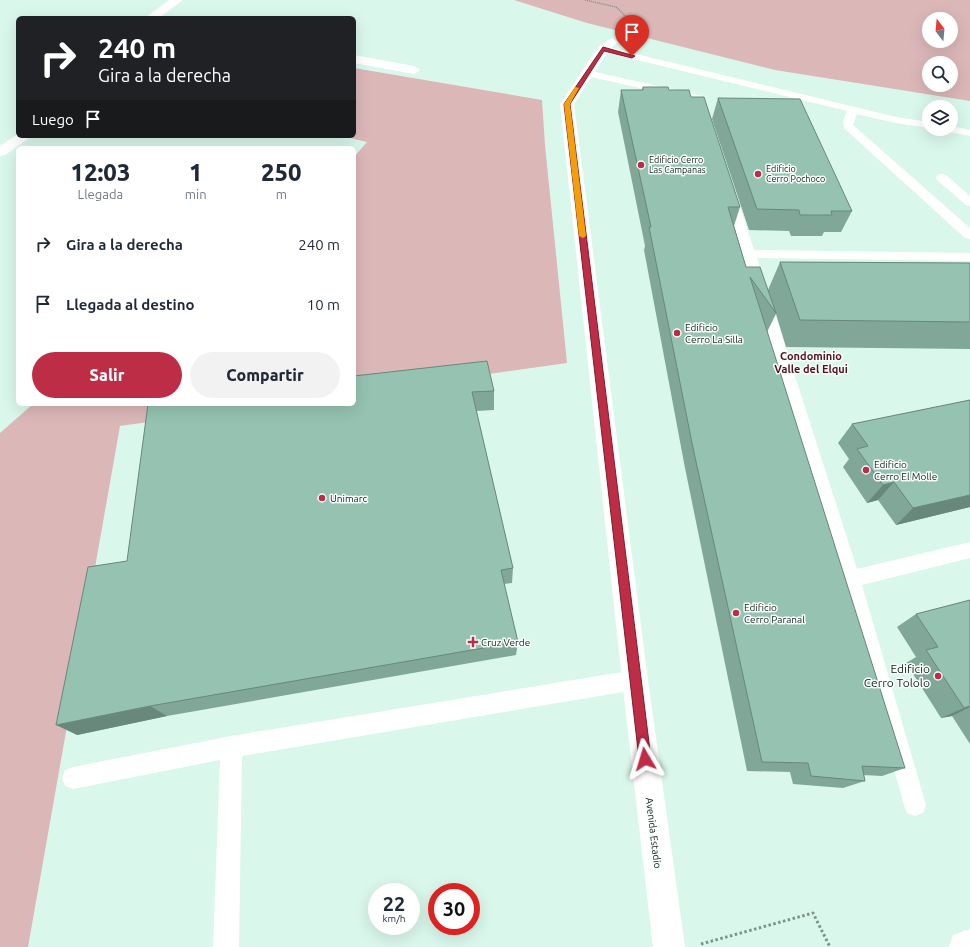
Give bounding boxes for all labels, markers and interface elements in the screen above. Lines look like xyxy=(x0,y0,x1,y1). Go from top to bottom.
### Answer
north arrow xyxy=(922,12,958,48)
map controls xyxy=(922,12,958,136)
pin xyxy=(615,15,649,56)
icon: arrive xyxy=(621,21,643,43)
icon: right xyxy=(32,32,84,84)
text: 240 m xyxy=(98,32,176,63)
button: search xyxy=(922,56,958,92)
text: Gira a la derecha xyxy=(98,65,231,85)
button: layers xyxy=(922,100,958,136)
icon: arrive xyxy=(82,108,104,130)
text: Luego xyxy=(32,111,74,128)
place label: Edificio Cerro Las Campanas xyxy=(649,155,706,175)
text: 12:03 xyxy=(70,159,130,186)
text: 1 xyxy=(189,159,202,186)
text: 250 xyxy=(261,159,302,186)
marker: Edificio Cerro Las Campanas xyxy=(636,160,646,170)
place label: Edificio Cerro Pochoco xyxy=(766,164,825,184)
marker: Edificio Cerro Pochoco xyxy=(753,169,763,179)
text: Llegada xyxy=(78,187,123,201)
text: min xyxy=(185,187,207,201)
text: m xyxy=(276,187,287,201)
icon: right xyxy=(32,233,54,255)
text: Gira a la derecha xyxy=(66,236,183,253)
text: 240 m xyxy=(298,236,340,253)
icon: arrive xyxy=(32,293,54,315)
text: Llegada al destino xyxy=(66,296,195,313)
text: 10 m xyxy=(307,296,340,313)
place label: Edificio Cerro La Silla xyxy=(685,322,743,345)
marker: Edificio Cerro La Silla xyxy=(672,328,682,338)
district label: Condominio Valle del Elqui xyxy=(774,350,848,375)
button: Salir xyxy=(32,352,182,398)
button: Compartir xyxy=(190,352,340,398)
place label: Edificio Cerro El Molle xyxy=(874,459,937,482)
marker: Edificio Cerro El Molle xyxy=(861,465,871,475)
marker: Unimarc xyxy=(317,493,327,503)
place label: Unimarc xyxy=(330,493,368,504)
place label: Edificio Cerro Paranal xyxy=(744,602,805,625)
marker: Edificio Cerro Paranal xyxy=(731,608,741,618)
marker: Cruz Verde xyxy=(468,637,478,647)
place label: Cruz Verde xyxy=(481,637,530,648)
place label: Edificio Cerro Tololo xyxy=(864,662,930,689)
marker: Edificio Cerro Tololo xyxy=(933,671,943,681)
position arrow xyxy=(624,738,666,780)
street label: Avenida Estadio xyxy=(644,797,663,869)
speed limit sign: 30 xyxy=(428,883,480,935)
text: 22 xyxy=(383,892,405,915)
text: km/h xyxy=(382,913,406,924)

